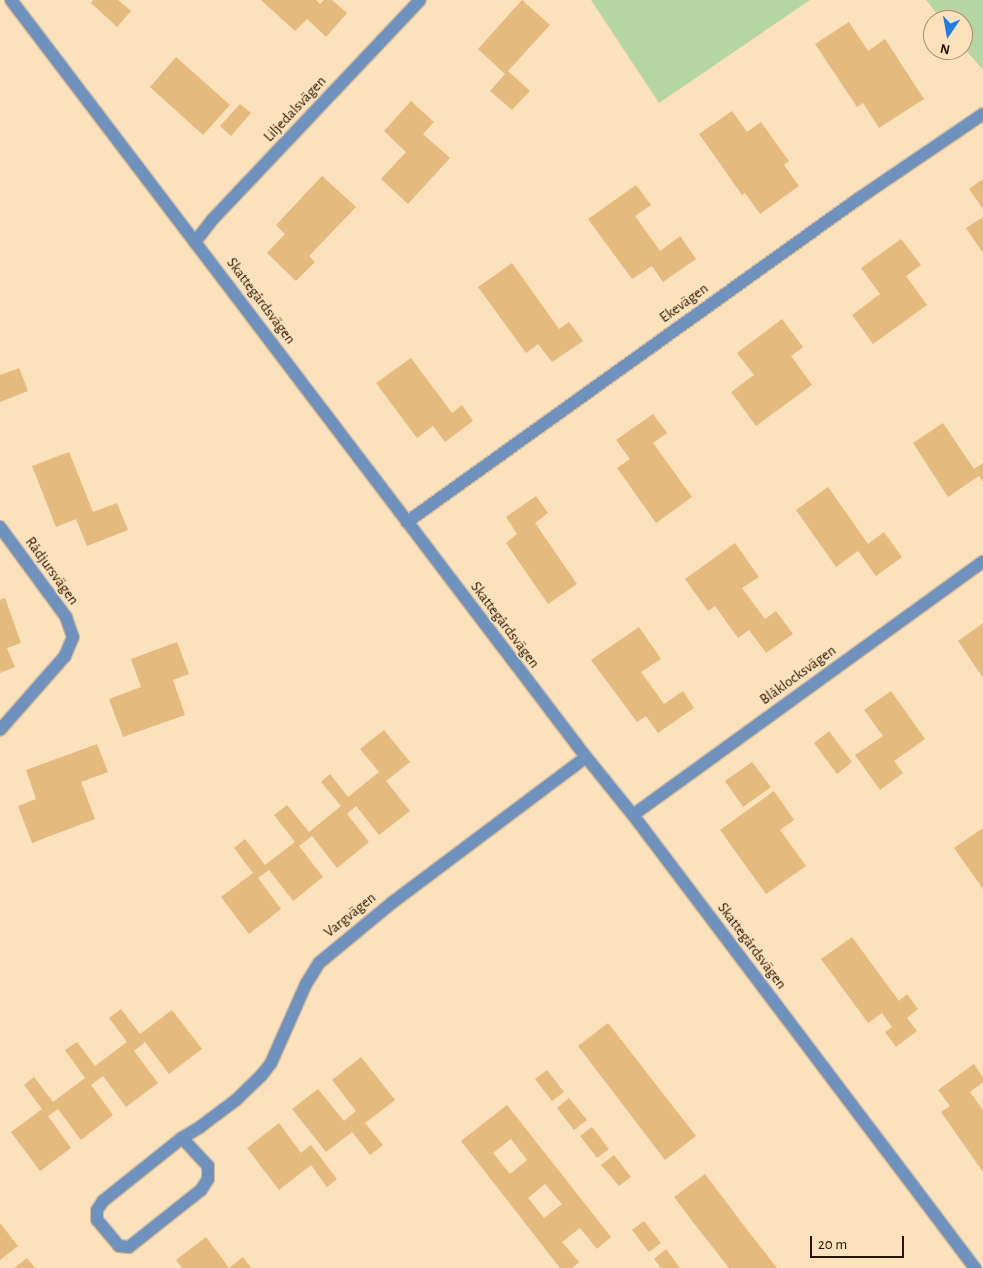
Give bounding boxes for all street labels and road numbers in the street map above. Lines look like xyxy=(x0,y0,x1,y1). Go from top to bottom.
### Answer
street label: Liljedalsvägen xyxy=(260,72,330,146)
street label: Skattegårdsvägen xyxy=(223,254,299,348)
street label: Ekevägen xyxy=(656,279,712,327)
street label: Rådjursvägen xyxy=(21,534,83,608)
street label: Skattegårdsvägen xyxy=(467,578,543,672)
street label: Blåklocksvägen xyxy=(756,641,840,709)
street label: Vargvägen xyxy=(320,889,380,941)
street label: Skattegårdsvägen xyxy=(714,899,790,993)

